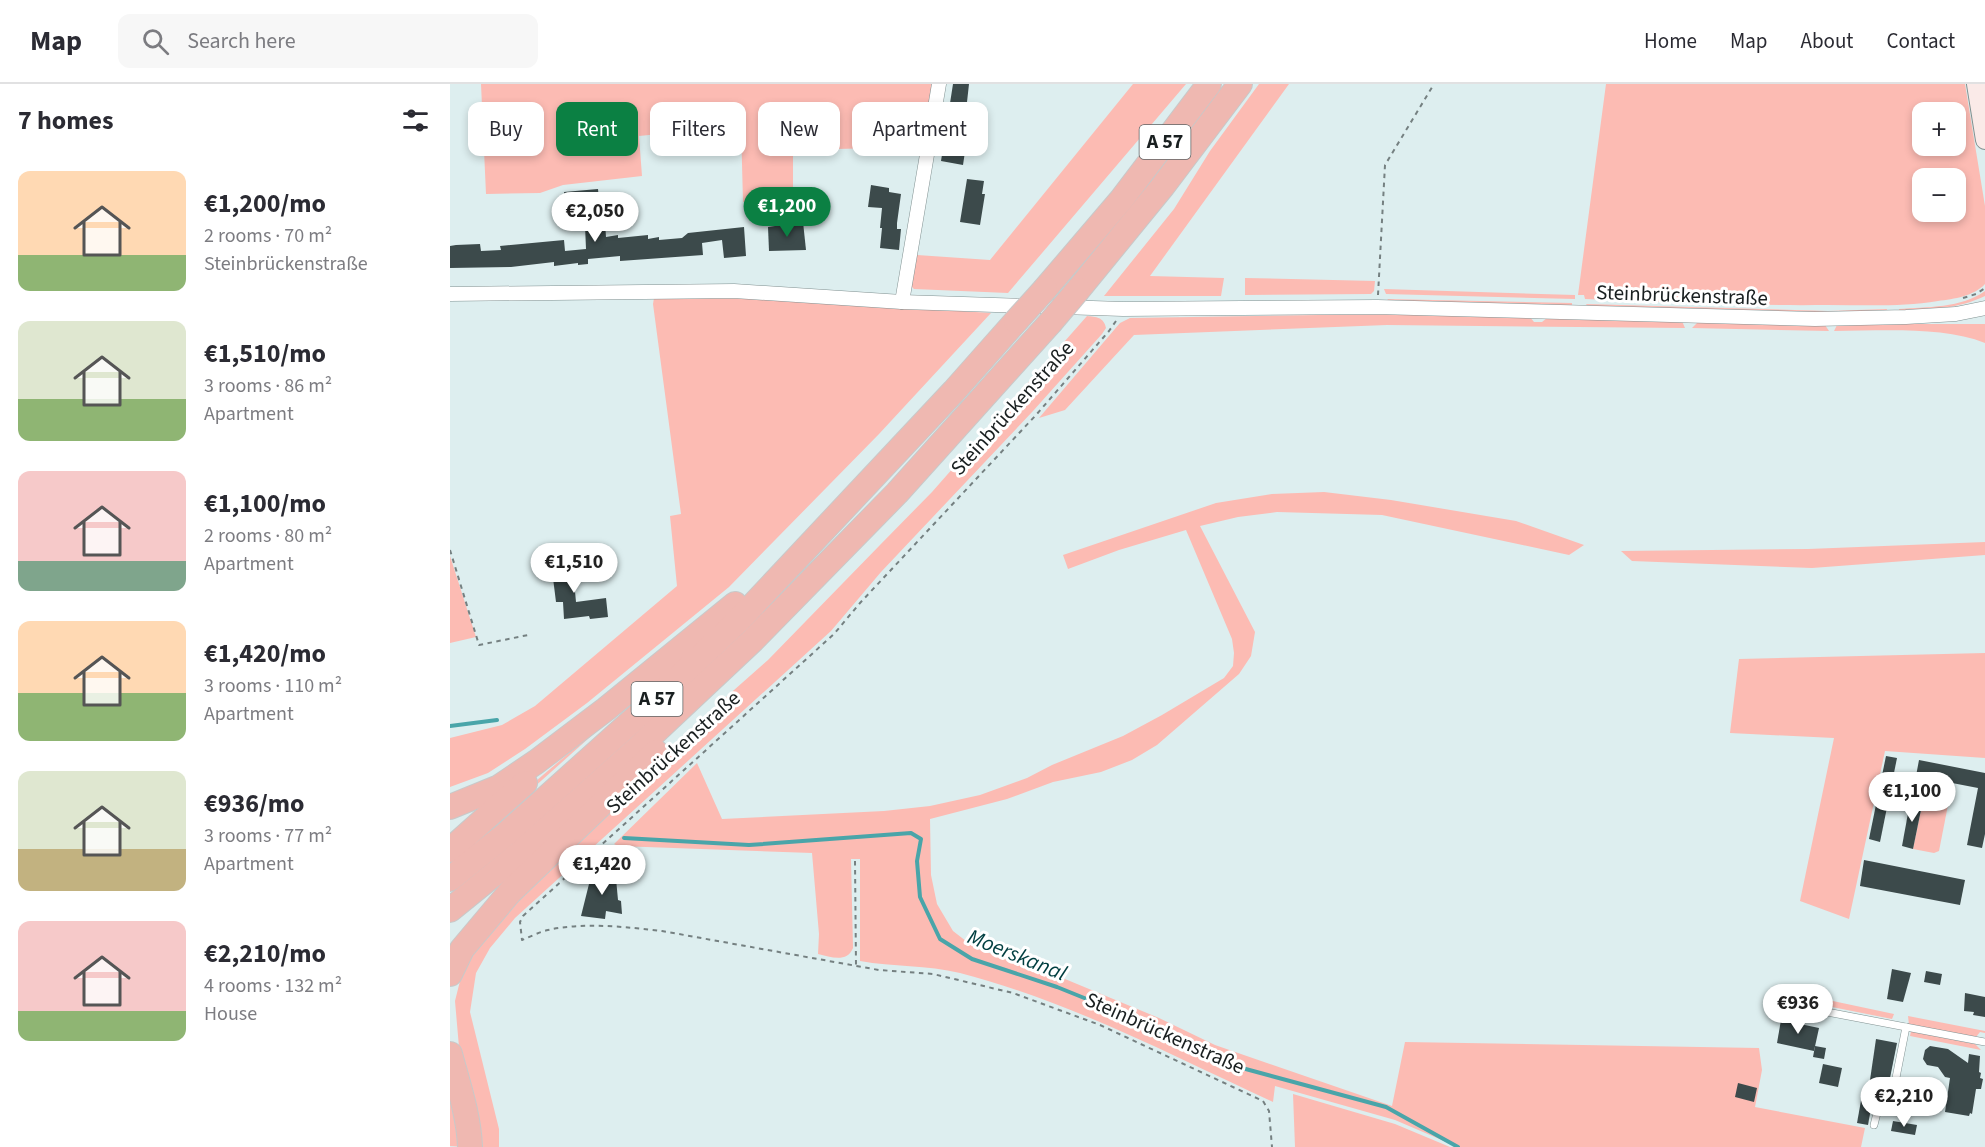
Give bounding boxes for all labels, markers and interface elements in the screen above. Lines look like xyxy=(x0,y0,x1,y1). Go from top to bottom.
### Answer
search box xyxy=(118,14,538,68)
text: Map xyxy=(30,21,82,61)
icon: search xyxy=(139,25,172,58)
text: Search here xyxy=(187,25,296,57)
text: Home xyxy=(1644,26,1697,56)
text: Map xyxy=(1730,26,1768,56)
text: About xyxy=(1801,26,1853,56)
text: Contact xyxy=(1886,26,1955,56)
text: 7 homes xyxy=(18,102,113,139)
chip: Buy xyxy=(468,102,544,156)
chip: Rent xyxy=(556,102,638,156)
chip: Filters xyxy=(650,102,746,156)
chip: New xyxy=(758,102,840,156)
chip: Apartment xyxy=(852,102,988,156)
map controls xyxy=(1912,102,1966,222)
button: + xyxy=(1912,102,1966,156)
icon: filters xyxy=(399,104,432,137)
road number: A 57 xyxy=(1140,125,1190,159)
button: − xyxy=(1912,168,1966,222)
text: €1,200/mo xyxy=(204,185,326,222)
pin: €1,200 xyxy=(738,187,836,238)
pin: €2,050 xyxy=(546,192,644,243)
text: €1,200 xyxy=(758,192,816,220)
icon: home xyxy=(66,195,138,267)
text: €2,050 xyxy=(566,197,624,225)
text: 2 rooms · 70 m² xyxy=(204,222,332,250)
text: Steinbrückenstraße xyxy=(204,250,368,278)
street label: Steinbrückenstraße xyxy=(1596,277,1768,313)
street label: Steinbrückenstraße xyxy=(943,334,1081,482)
text: €1,510/mo xyxy=(204,335,326,372)
icon: home xyxy=(66,345,138,417)
text: 3 rooms · 86 m² xyxy=(204,372,332,400)
text: Apartment xyxy=(204,400,294,428)
text: €1,100/mo xyxy=(204,485,326,522)
icon: home xyxy=(66,495,138,567)
text: 2 rooms · 80 m² xyxy=(204,522,332,550)
pin: €1,510 xyxy=(525,543,623,594)
text: €1,510 xyxy=(545,548,603,576)
text: Apartment xyxy=(204,550,294,578)
text: €1,420/mo xyxy=(204,635,326,672)
icon: home xyxy=(66,645,138,717)
text: 3 rooms · 110 m² xyxy=(204,672,342,700)
road number: A 57 xyxy=(632,682,682,716)
street label: Steinbrückenstraße xyxy=(599,683,747,821)
text: Apartment xyxy=(204,700,294,728)
pin: €1,100 xyxy=(1863,772,1961,823)
text: €1,100 xyxy=(1883,777,1941,805)
text: €936/mo xyxy=(204,785,304,822)
icon: home xyxy=(66,795,138,867)
text: 3 rooms · 77 m² xyxy=(204,822,332,850)
pin: €1,420 xyxy=(553,845,651,896)
text: Apartment xyxy=(204,850,294,878)
text: €1,420 xyxy=(573,850,631,878)
water label: Moerskanal xyxy=(963,921,1072,990)
text: €2,210/mo xyxy=(204,935,326,972)
icon: home xyxy=(66,945,138,1017)
text: 4 rooms · 132 m² xyxy=(204,972,342,1000)
street label: Steinbrückenstraße xyxy=(1080,984,1250,1082)
pin: €936 xyxy=(1762,984,1834,1035)
text: €936 xyxy=(1777,989,1819,1017)
text: House xyxy=(204,1000,257,1028)
pin: €2,210 xyxy=(1855,1077,1953,1128)
text: €2,210 xyxy=(1875,1082,1933,1110)

